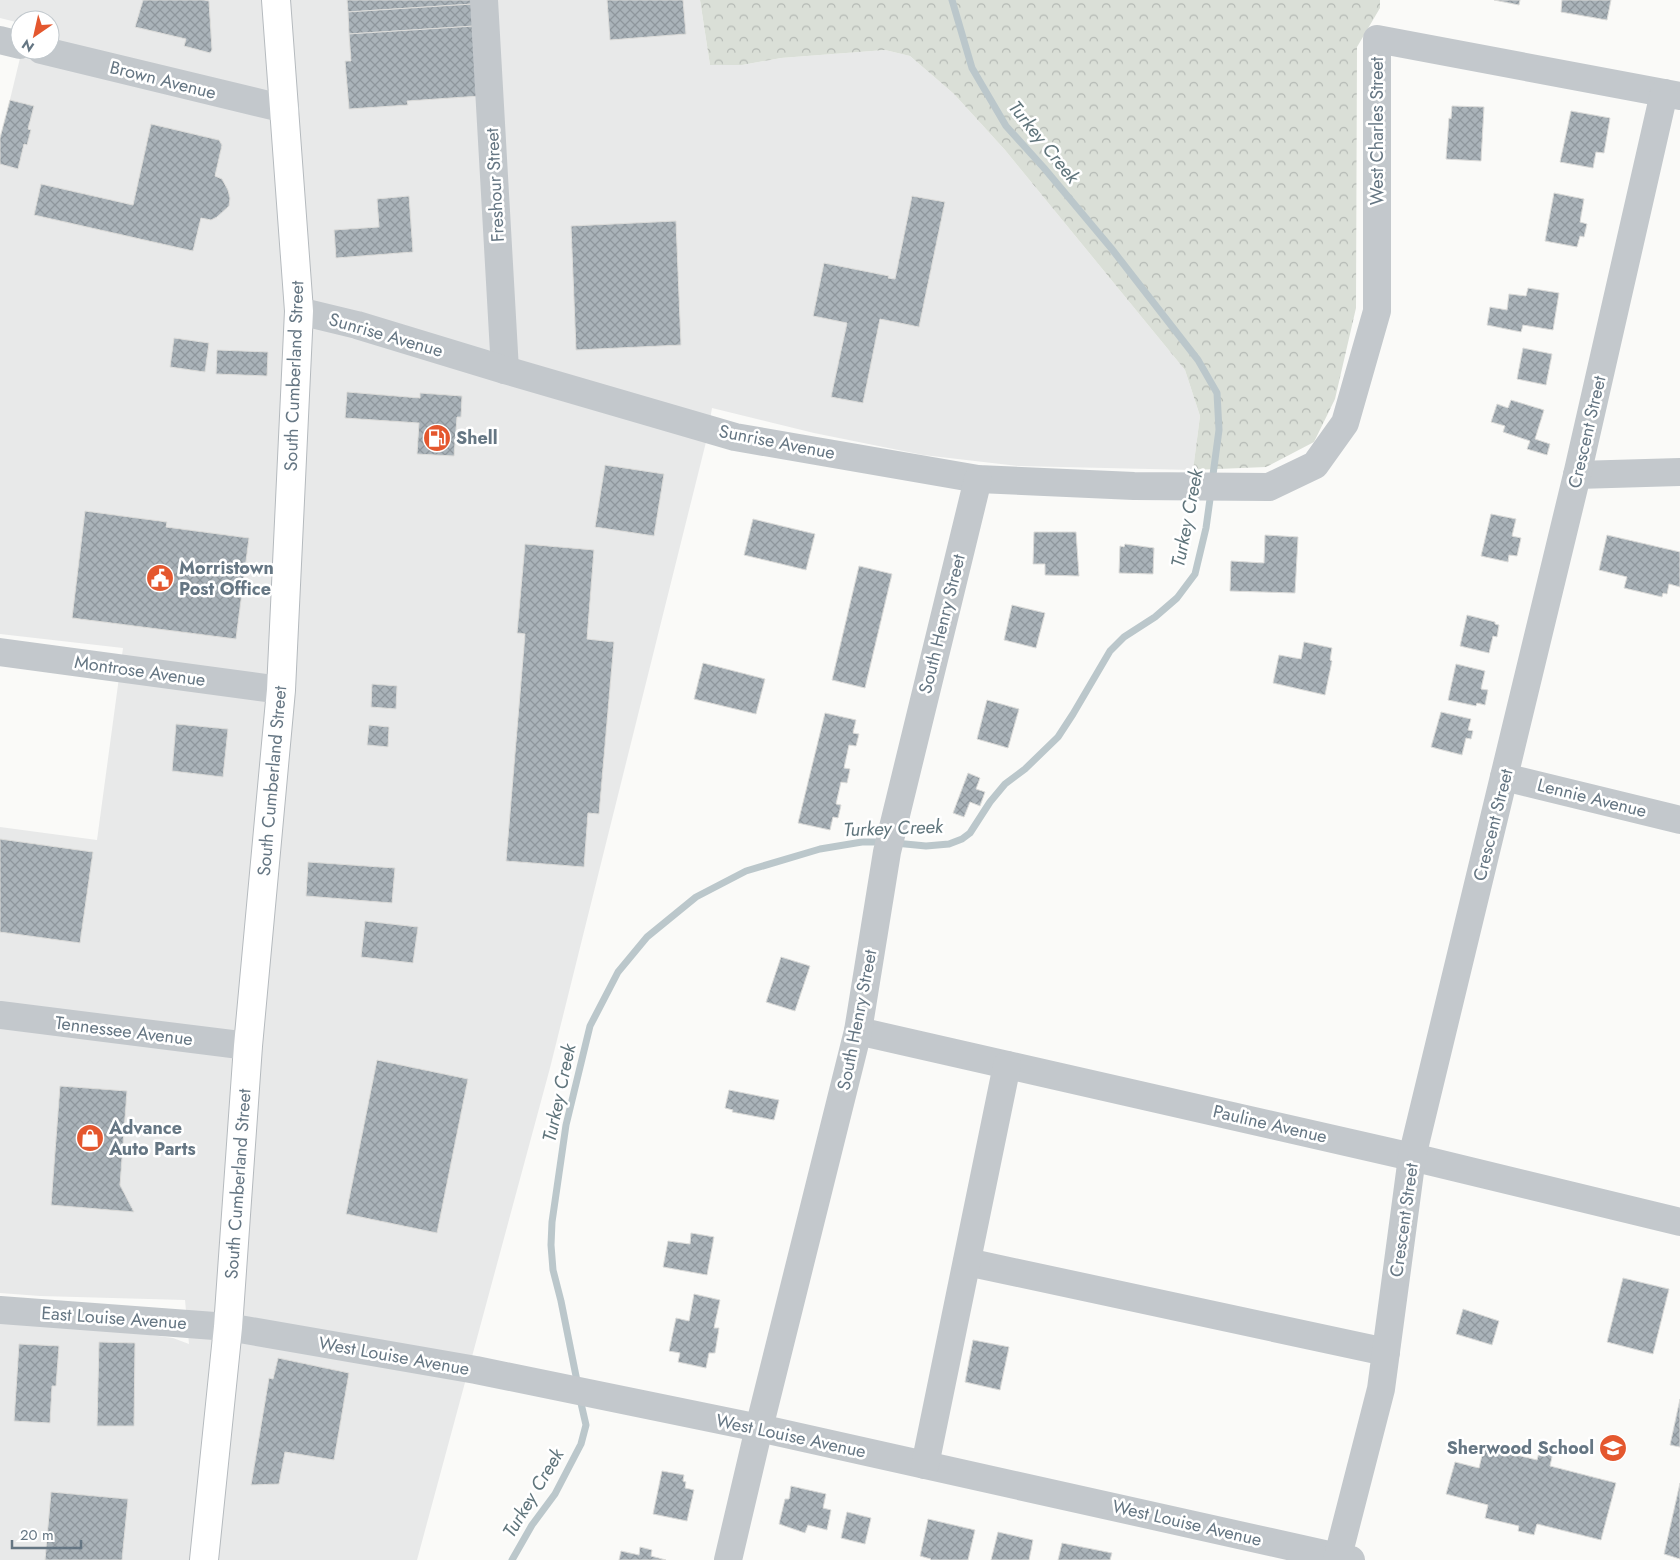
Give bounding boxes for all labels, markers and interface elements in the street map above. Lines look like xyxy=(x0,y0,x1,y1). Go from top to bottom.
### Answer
north arrow xyxy=(10,10,60,60)
text: N xyxy=(18,34,38,57)
street label: Brown Avenue xyxy=(107,54,219,106)
street label: West Charles Street xyxy=(1364,56,1390,205)
water label: Turkey Creek xyxy=(1002,95,1086,190)
street label: Freshour Street xyxy=(479,127,511,243)
street label: South Cumberland Street xyxy=(278,280,310,472)
street label: Sunrise Avenue xyxy=(326,306,446,364)
street label: Crescent Street xyxy=(1561,373,1613,491)
street label: Sunrise Avenue xyxy=(717,418,837,466)
fuel station icon: Shell xyxy=(422,423,452,453)
place label: Shell xyxy=(456,425,498,451)
water label: Turkey Creek xyxy=(1164,466,1210,570)
street label: South Henry Street xyxy=(912,551,972,696)
place label: Morristown Post Office xyxy=(179,555,274,602)
public building icon: Morristown Post Office xyxy=(145,563,175,593)
street label: Montrose Avenue xyxy=(73,649,207,693)
street label: South Cumberland Street xyxy=(251,684,293,877)
street label: Crescent Street xyxy=(1467,766,1520,884)
street label: Lennie Avenue xyxy=(1535,772,1649,824)
water label: Turkey Creek xyxy=(843,813,944,843)
street label: South Henry Street xyxy=(831,947,884,1093)
street label: Tennessee Avenue xyxy=(54,1010,194,1052)
water label: Turkey Creek xyxy=(535,1041,583,1145)
street label: South Cumberland Street xyxy=(218,1087,258,1280)
street label: Pauline Avenue xyxy=(1210,1098,1330,1150)
place label: Advance Auto Parts xyxy=(108,1115,196,1162)
shop icon: Advance Auto Parts xyxy=(75,1123,105,1153)
street label: Crescent Street xyxy=(1383,1161,1425,1279)
street label: East Louise Avenue xyxy=(40,1300,188,1336)
street label: West Louise Avenue xyxy=(317,1330,471,1382)
street label: West Louise Avenue xyxy=(714,1407,868,1465)
school or university icon: Sherwood School xyxy=(1598,1433,1628,1463)
place label: Sherwood School xyxy=(1447,1435,1594,1461)
water label: Turkey Creek xyxy=(496,1443,571,1543)
street label: West Louise Avenue xyxy=(1110,1493,1264,1553)
scale bar xyxy=(12,1518,81,1550)
text: 20 m xyxy=(20,1524,54,1546)

